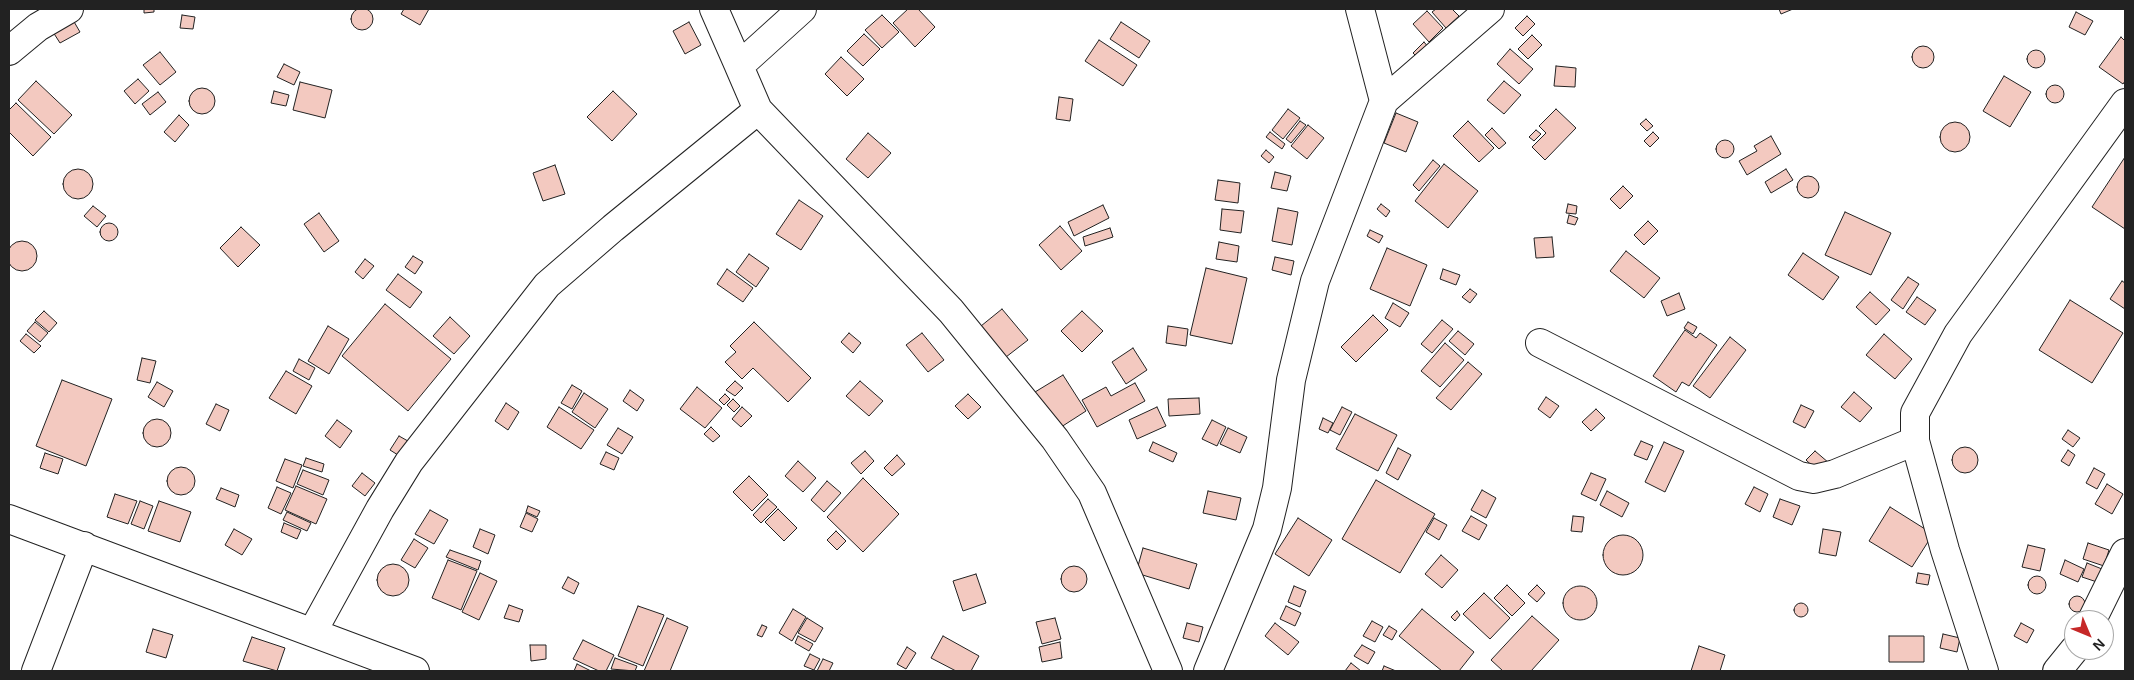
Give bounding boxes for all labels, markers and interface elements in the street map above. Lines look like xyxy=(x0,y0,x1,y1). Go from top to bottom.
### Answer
north arrow xyxy=(2064,610,2114,660)
text: N xyxy=(2090,636,2108,654)

